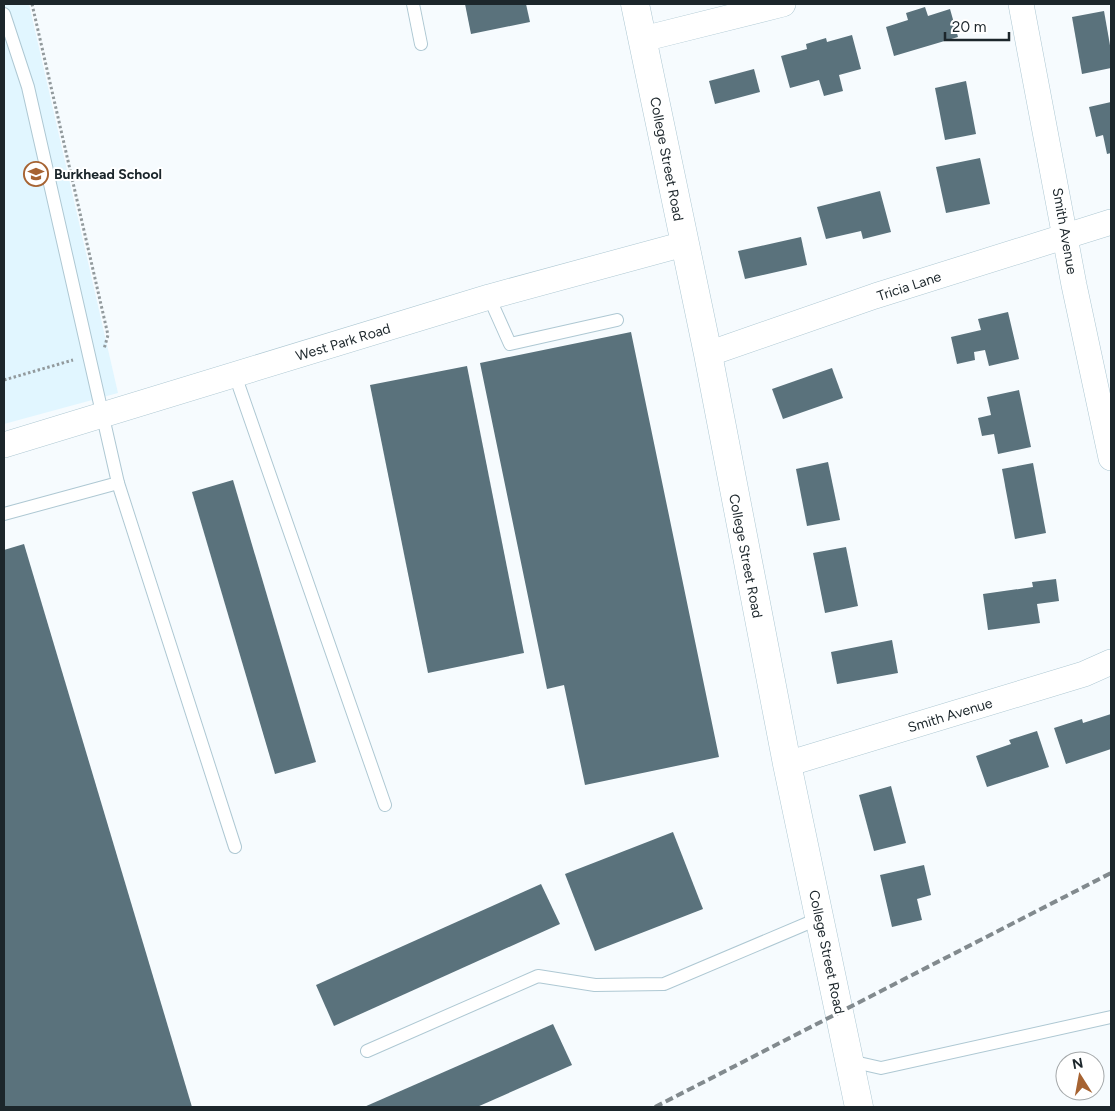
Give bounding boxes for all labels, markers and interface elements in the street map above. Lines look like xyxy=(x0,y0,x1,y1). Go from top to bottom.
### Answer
scale bar xyxy=(945,10,1009,42)
text: 20 m xyxy=(952,18,986,36)
street label: College Street Road xyxy=(646,96,687,223)
school or university icon: Burkhead School xyxy=(23,161,49,187)
place label: Burkhead School xyxy=(54,166,162,183)
street label: Smith Avenue xyxy=(1049,186,1081,276)
street label: Tricia Lane xyxy=(875,268,944,305)
street label: West Park Road xyxy=(294,320,393,365)
street label: College Street Road xyxy=(725,493,766,620)
street label: Smith Avenue xyxy=(906,694,995,736)
street label: College Street Road xyxy=(805,889,848,1016)
north arrow xyxy=(1055,1051,1105,1101)
text: N xyxy=(1071,1054,1085,1073)

